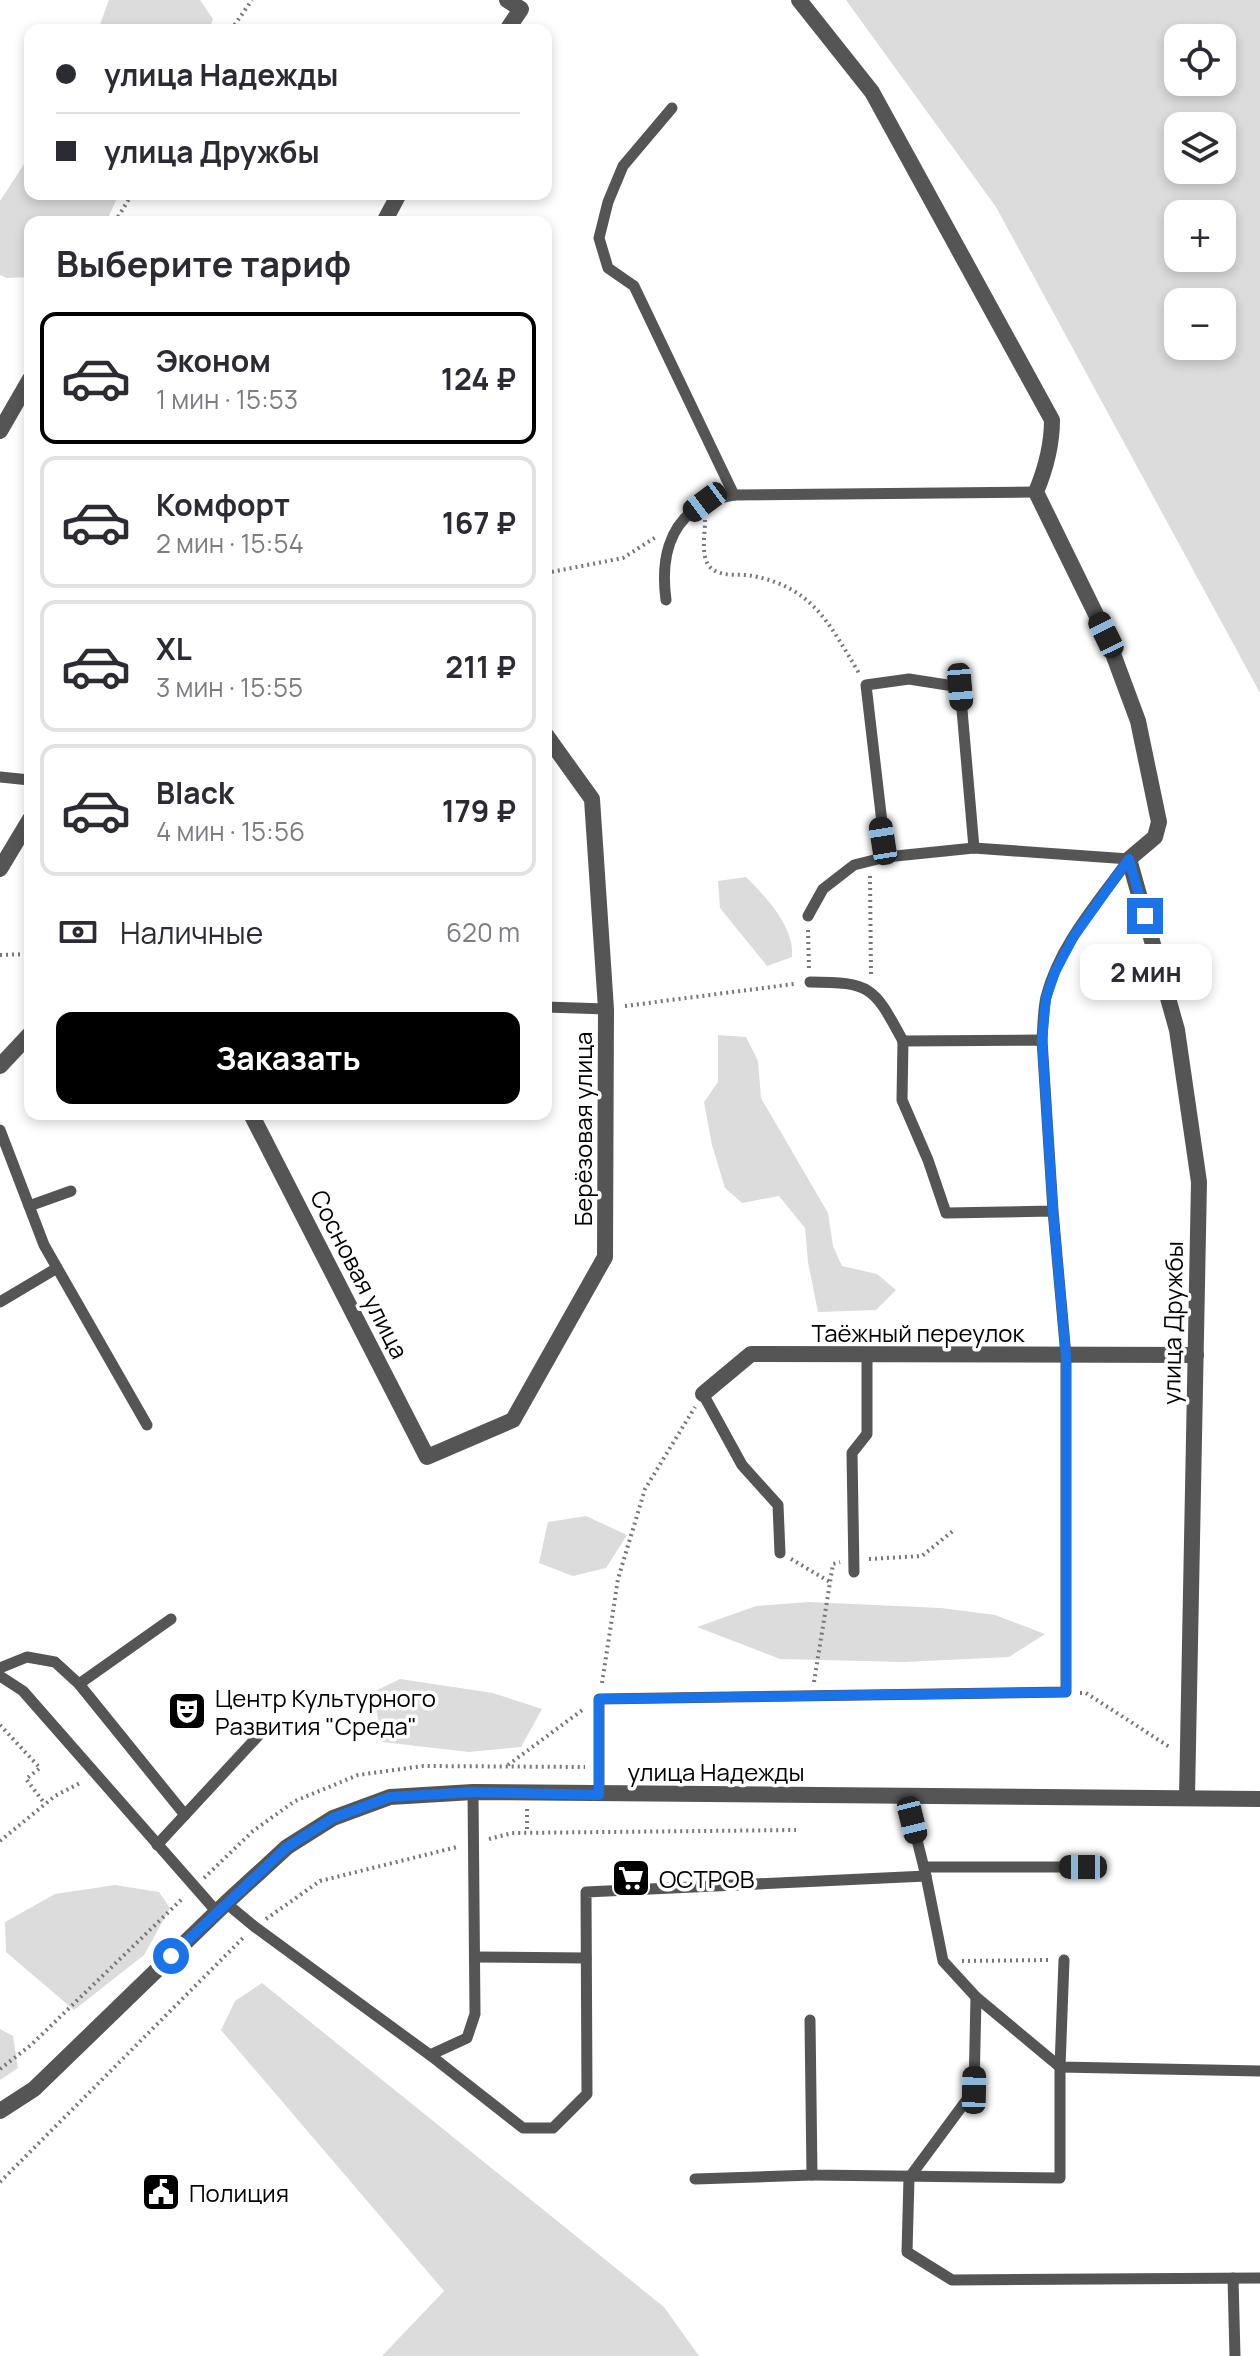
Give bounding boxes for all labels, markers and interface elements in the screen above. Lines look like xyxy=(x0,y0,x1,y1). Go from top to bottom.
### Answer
map controls xyxy=(1164,24,1236,360)
button: locate xyxy=(1164,24,1236,96)
text: улица Надежды xyxy=(104,54,338,95)
button: layers xyxy=(1164,112,1236,184)
text: улица Дружбы xyxy=(104,131,320,172)
button: + xyxy=(1164,200,1236,272)
text: Выберите тариф xyxy=(56,239,351,288)
button: − xyxy=(1164,288,1236,360)
text: Эконом xyxy=(156,340,271,381)
icon: car xyxy=(60,342,132,414)
text: 124 ₽ xyxy=(441,358,516,399)
text: 1 мин · 15:53 xyxy=(156,381,298,417)
car xyxy=(679,478,731,526)
text: Комфорт xyxy=(156,484,290,525)
icon: car xyxy=(60,486,132,558)
text: 167 ₽ xyxy=(442,502,516,543)
text: 2 мин · 15:54 xyxy=(156,525,304,561)
car xyxy=(1085,608,1127,662)
text: XL xyxy=(156,628,192,669)
icon: car xyxy=(60,630,132,702)
text: 211 ₽ xyxy=(445,646,516,687)
car xyxy=(946,662,974,712)
text: 3 мин · 15:55 xyxy=(156,669,303,705)
text: Black xyxy=(156,772,234,813)
icon: car xyxy=(60,774,132,846)
text: 179 ₽ xyxy=(442,790,516,831)
text: 4 мин · 15:56 xyxy=(156,813,305,849)
car xyxy=(867,815,899,867)
route end xyxy=(1127,898,1163,934)
icon: cash xyxy=(56,910,100,954)
text: Наличные xyxy=(120,912,263,953)
text: 620 m xyxy=(446,914,520,950)
callout: 2 мин xyxy=(1079,944,1211,1000)
text: 2 мин xyxy=(1110,954,1182,990)
button: Заказать xyxy=(56,1012,520,1104)
street label: Берёзовая улица xyxy=(566,1032,599,1226)
street label: Сосновая улица xyxy=(303,1184,417,1364)
street label: улица Дружбы xyxy=(1154,1241,1190,1405)
street label: Таёжный переулок xyxy=(812,1316,1025,1349)
place label: Центр Культурного Развития "Среда" xyxy=(215,1681,436,1742)
theatre icon: Центр Культурного Развития "Среда" xyxy=(166,1690,208,1732)
street label: улица Надежды xyxy=(627,1755,805,1788)
car xyxy=(895,1794,929,1846)
car xyxy=(1059,1855,1107,1879)
supermarket icon: ОСТРОВ xyxy=(610,1857,652,1899)
place label: ОСТРОВ xyxy=(659,1862,754,1895)
route start xyxy=(153,1938,189,1974)
car xyxy=(962,2066,986,2114)
public building icon: Полиция xyxy=(140,2171,182,2213)
place label: Полиция xyxy=(189,2176,289,2209)

